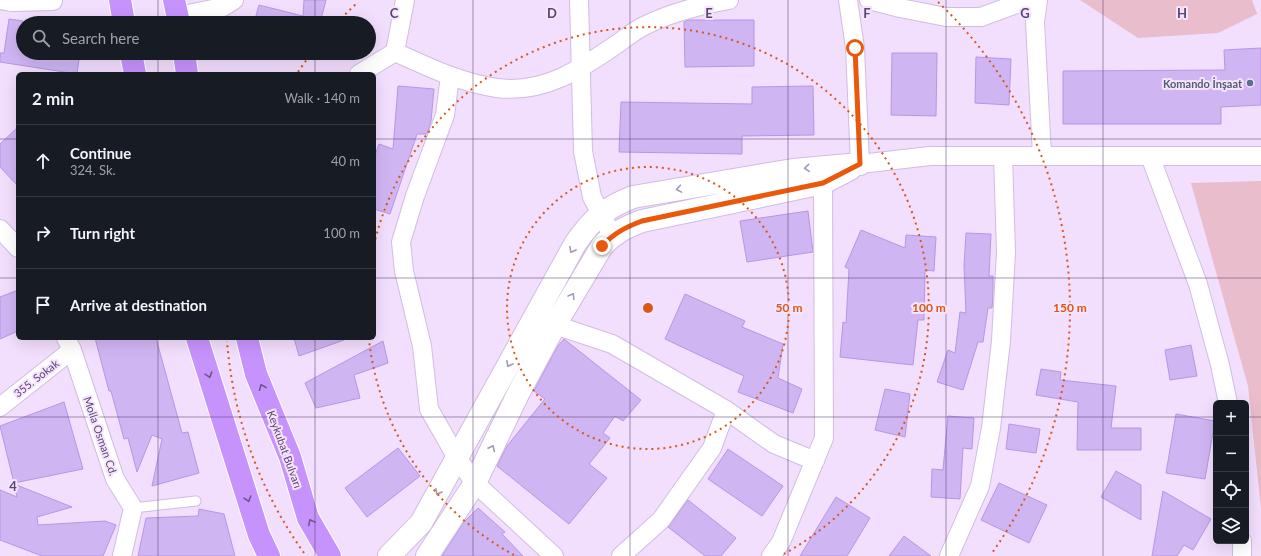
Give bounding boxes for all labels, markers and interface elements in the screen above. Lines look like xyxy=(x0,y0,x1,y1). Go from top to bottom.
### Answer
text: C xyxy=(390,5,399,21)
text: D xyxy=(547,5,557,21)
text: E xyxy=(705,5,713,21)
text: F xyxy=(863,5,871,21)
text: G xyxy=(1020,5,1030,21)
text: H xyxy=(1177,5,1187,21)
search box xyxy=(16,16,376,60)
icon: search xyxy=(30,27,52,49)
text: Search here xyxy=(62,29,139,47)
route start xyxy=(846,39,864,57)
place label: Komando İnşaat xyxy=(1163,77,1243,90)
marker: Komando İnşaat xyxy=(1245,78,1255,88)
text: 2 min xyxy=(32,88,74,109)
text: Walk · 140 m xyxy=(284,90,360,106)
text: Continue xyxy=(70,144,131,162)
icon: ahead xyxy=(32,150,54,172)
text: 40 m xyxy=(331,153,360,169)
text: 324. Sk. xyxy=(70,162,116,178)
one-way arrow xyxy=(804,164,810,173)
one-way arrow xyxy=(676,184,682,193)
icon: right xyxy=(32,222,54,244)
text: Turn right xyxy=(70,224,135,242)
text: 100 m xyxy=(323,225,360,241)
route end xyxy=(593,237,611,255)
one-way arrow xyxy=(569,245,576,253)
one-way arrow xyxy=(568,293,575,300)
icon: arrive xyxy=(32,294,54,316)
text: Arrive at destination xyxy=(70,296,207,314)
text: 50 m xyxy=(776,300,802,315)
text: 100 m xyxy=(912,300,946,315)
text: 150 m xyxy=(1053,300,1087,315)
centre of rings xyxy=(641,301,655,315)
street label: 355. Sokak xyxy=(11,356,61,400)
one-way arrow xyxy=(506,359,514,367)
one-way arrow xyxy=(204,371,213,378)
one-way arrow xyxy=(258,384,266,391)
street label: Molla Osman Cd. xyxy=(81,395,121,477)
map controls xyxy=(1213,400,1249,544)
button: + xyxy=(1213,400,1249,436)
street label: Keykubat Bulvarı xyxy=(265,408,305,490)
button: − xyxy=(1213,436,1249,472)
one-way arrow xyxy=(487,445,495,452)
button: locate xyxy=(1213,472,1249,508)
text: 4 xyxy=(9,478,17,494)
one-way arrow xyxy=(436,488,443,495)
one-way arrow xyxy=(243,495,252,502)
button: layers xyxy=(1213,508,1249,544)
one-way arrow xyxy=(308,519,315,526)

